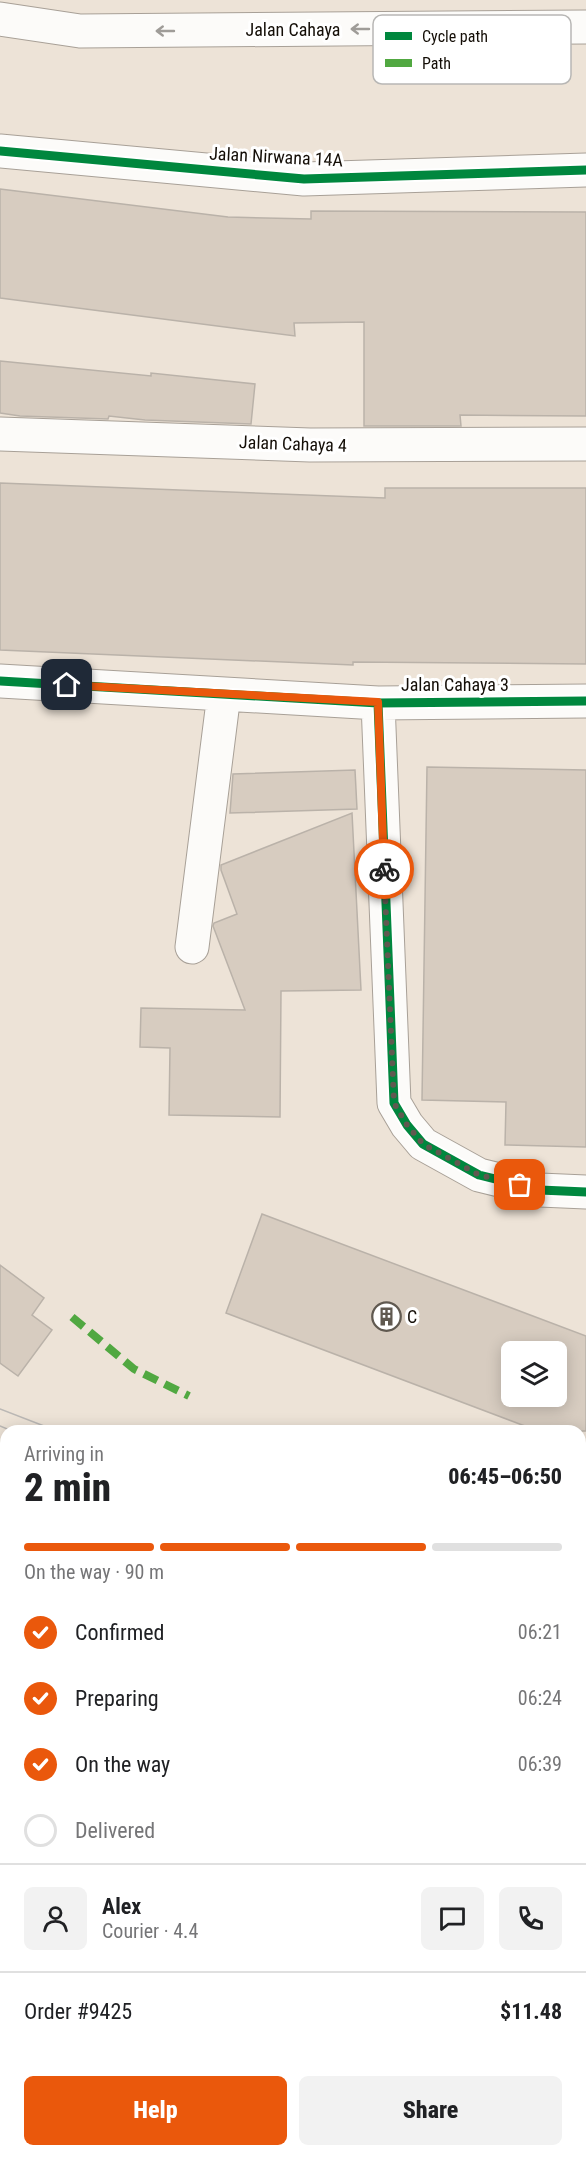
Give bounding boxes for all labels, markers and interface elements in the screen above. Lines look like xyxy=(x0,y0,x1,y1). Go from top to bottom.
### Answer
legend xyxy=(373,15,571,84)
street label: Jalan Cahaya xyxy=(246,19,340,40)
one-way arrow xyxy=(350,23,370,35)
one-way arrow xyxy=(155,25,175,37)
text: Cycle path xyxy=(422,27,488,46)
text: Path xyxy=(422,54,451,73)
street label: Jalan Nirwana 14A xyxy=(209,143,344,171)
street label: Jalan Cahaya 4 xyxy=(239,431,347,456)
pin xyxy=(41,659,92,710)
icon: home xyxy=(50,668,83,701)
street label: Jalan Cahaya 3 xyxy=(401,674,509,695)
courier xyxy=(354,839,414,899)
icon: bike xyxy=(368,853,401,886)
pin xyxy=(494,1159,545,1210)
icon: bag xyxy=(503,1168,536,1201)
building icon: C xyxy=(370,1301,402,1333)
place label: C xyxy=(407,1306,417,1327)
map controls xyxy=(501,1341,567,1407)
button: layers xyxy=(501,1341,567,1407)
text: Arriving in xyxy=(24,1442,104,1466)
text: 06:45–06:50 xyxy=(448,1464,562,1489)
text: 2 min xyxy=(24,1465,111,1511)
text: On the way · 90 m xyxy=(24,1560,164,1584)
icon: check xyxy=(24,1616,57,1649)
text: Confirmed xyxy=(75,1620,164,1645)
text: 06:21 xyxy=(518,1620,562,1644)
icon: check xyxy=(24,1682,57,1715)
text: Preparing xyxy=(75,1686,159,1711)
text: 06:24 xyxy=(518,1686,562,1710)
icon: check xyxy=(24,1748,57,1781)
text: On the way xyxy=(75,1752,170,1777)
text: 06:39 xyxy=(518,1752,562,1776)
text: Delivered xyxy=(75,1818,155,1843)
button: person xyxy=(24,1887,87,1950)
button: chat xyxy=(421,1887,484,1950)
button: phone xyxy=(499,1887,562,1950)
text: Alex xyxy=(102,1894,141,1919)
text: Courier · 4.4 xyxy=(102,1919,198,1943)
text: Order #9425 xyxy=(24,1999,132,2024)
text: $11.48 xyxy=(500,1999,562,2024)
button: Help xyxy=(24,2076,287,2145)
button: Share xyxy=(299,2076,562,2145)

